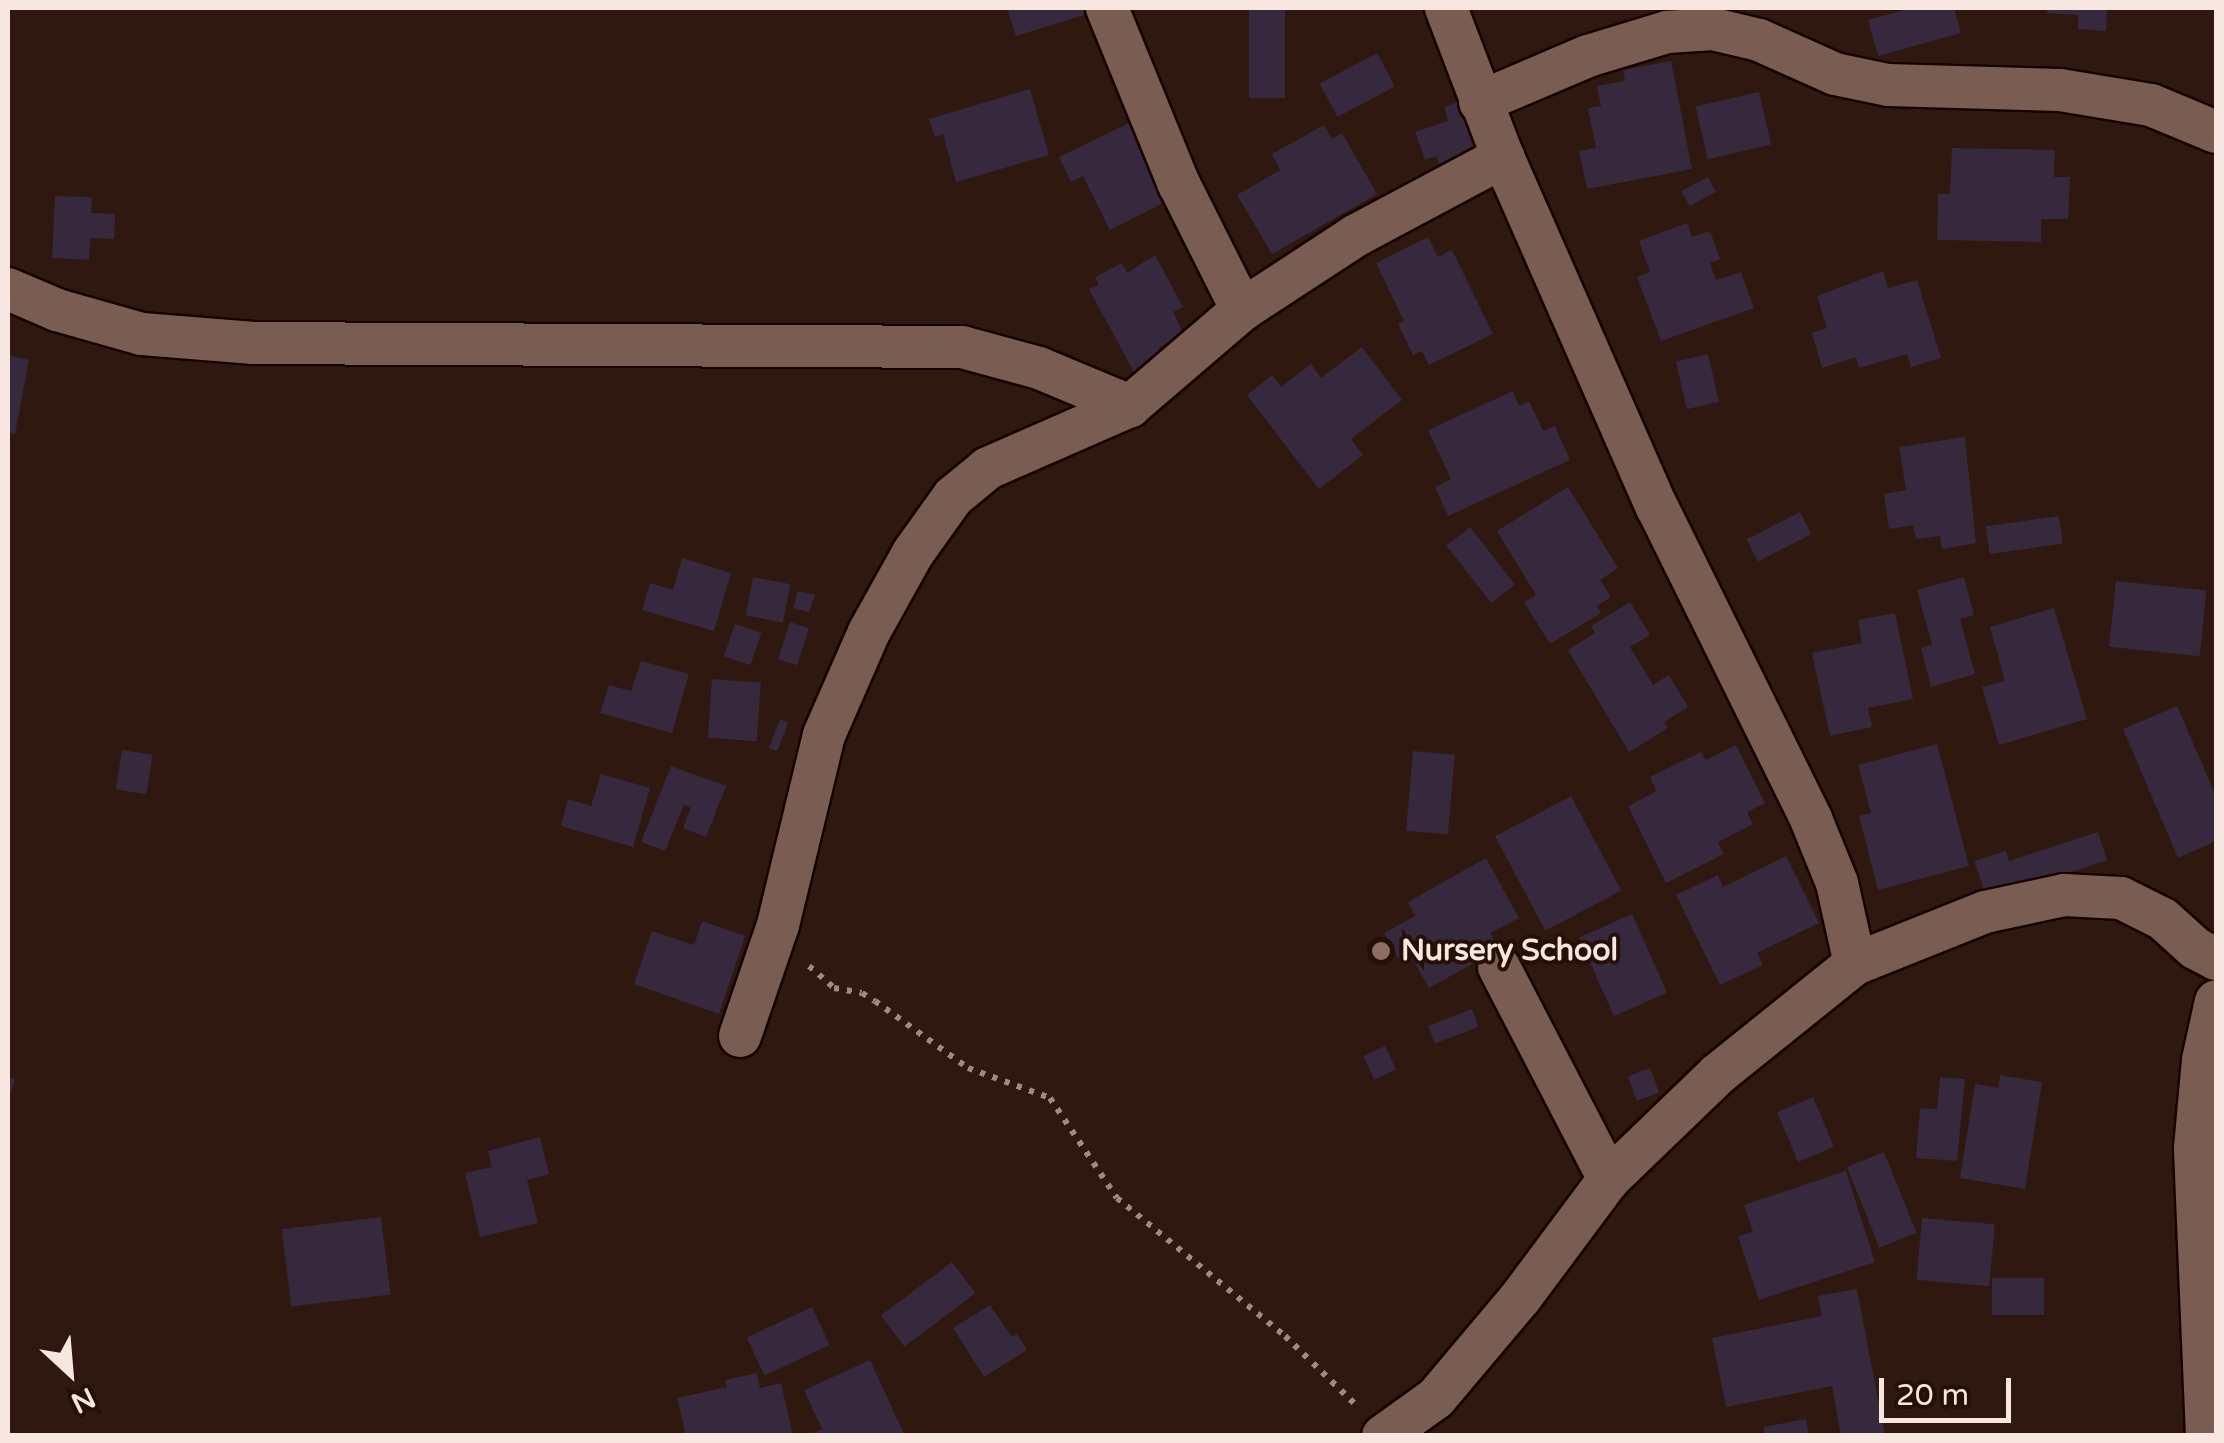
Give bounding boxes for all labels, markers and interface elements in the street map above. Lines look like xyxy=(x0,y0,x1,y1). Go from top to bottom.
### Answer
place label: Nursery School xyxy=(1401,933,1618,969)
marker: Nursery School xyxy=(1370,940,1392,962)
north arrow xyxy=(20,1323,120,1423)
scale bar xyxy=(1884,1358,2016,1420)
text: 20 m xyxy=(1896,1377,1969,1414)
text: N xyxy=(66,1380,101,1420)

